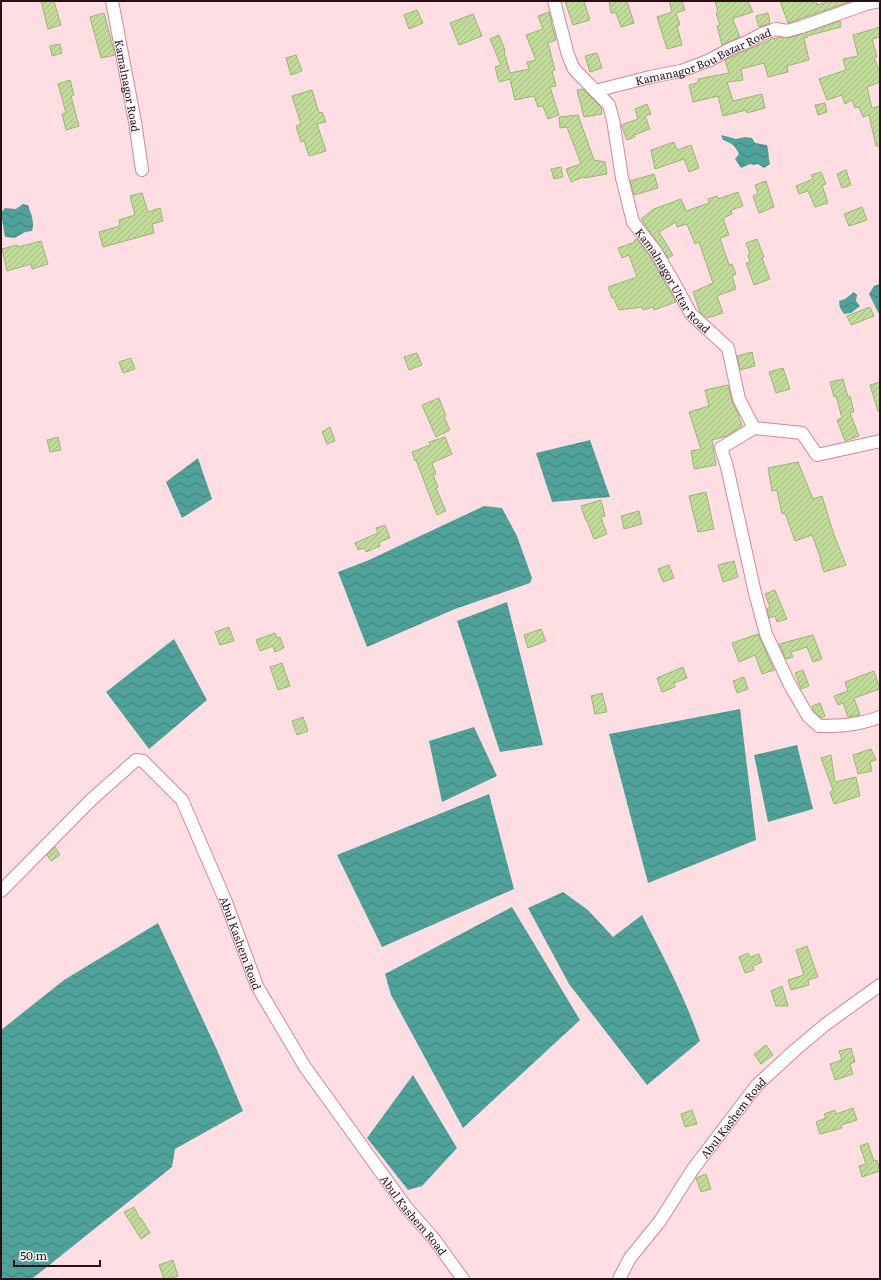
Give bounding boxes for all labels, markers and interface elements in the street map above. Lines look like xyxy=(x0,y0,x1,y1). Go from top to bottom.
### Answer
street label: Kamanagor Bou Bazar Road xyxy=(633,23,773,88)
street label: Kamalnagor Road xyxy=(111,38,144,133)
street label: Kamalnagor Uttar Road xyxy=(632,224,715,337)
street label: Abul Kashem Road xyxy=(216,893,266,992)
street label: Abul Kashem Road xyxy=(696,1073,769,1161)
street label: Abul Kashem Road xyxy=(377,1171,451,1259)
scale bar xyxy=(14,1242,100,1268)
text: 50 m xyxy=(20,1246,47,1264)

